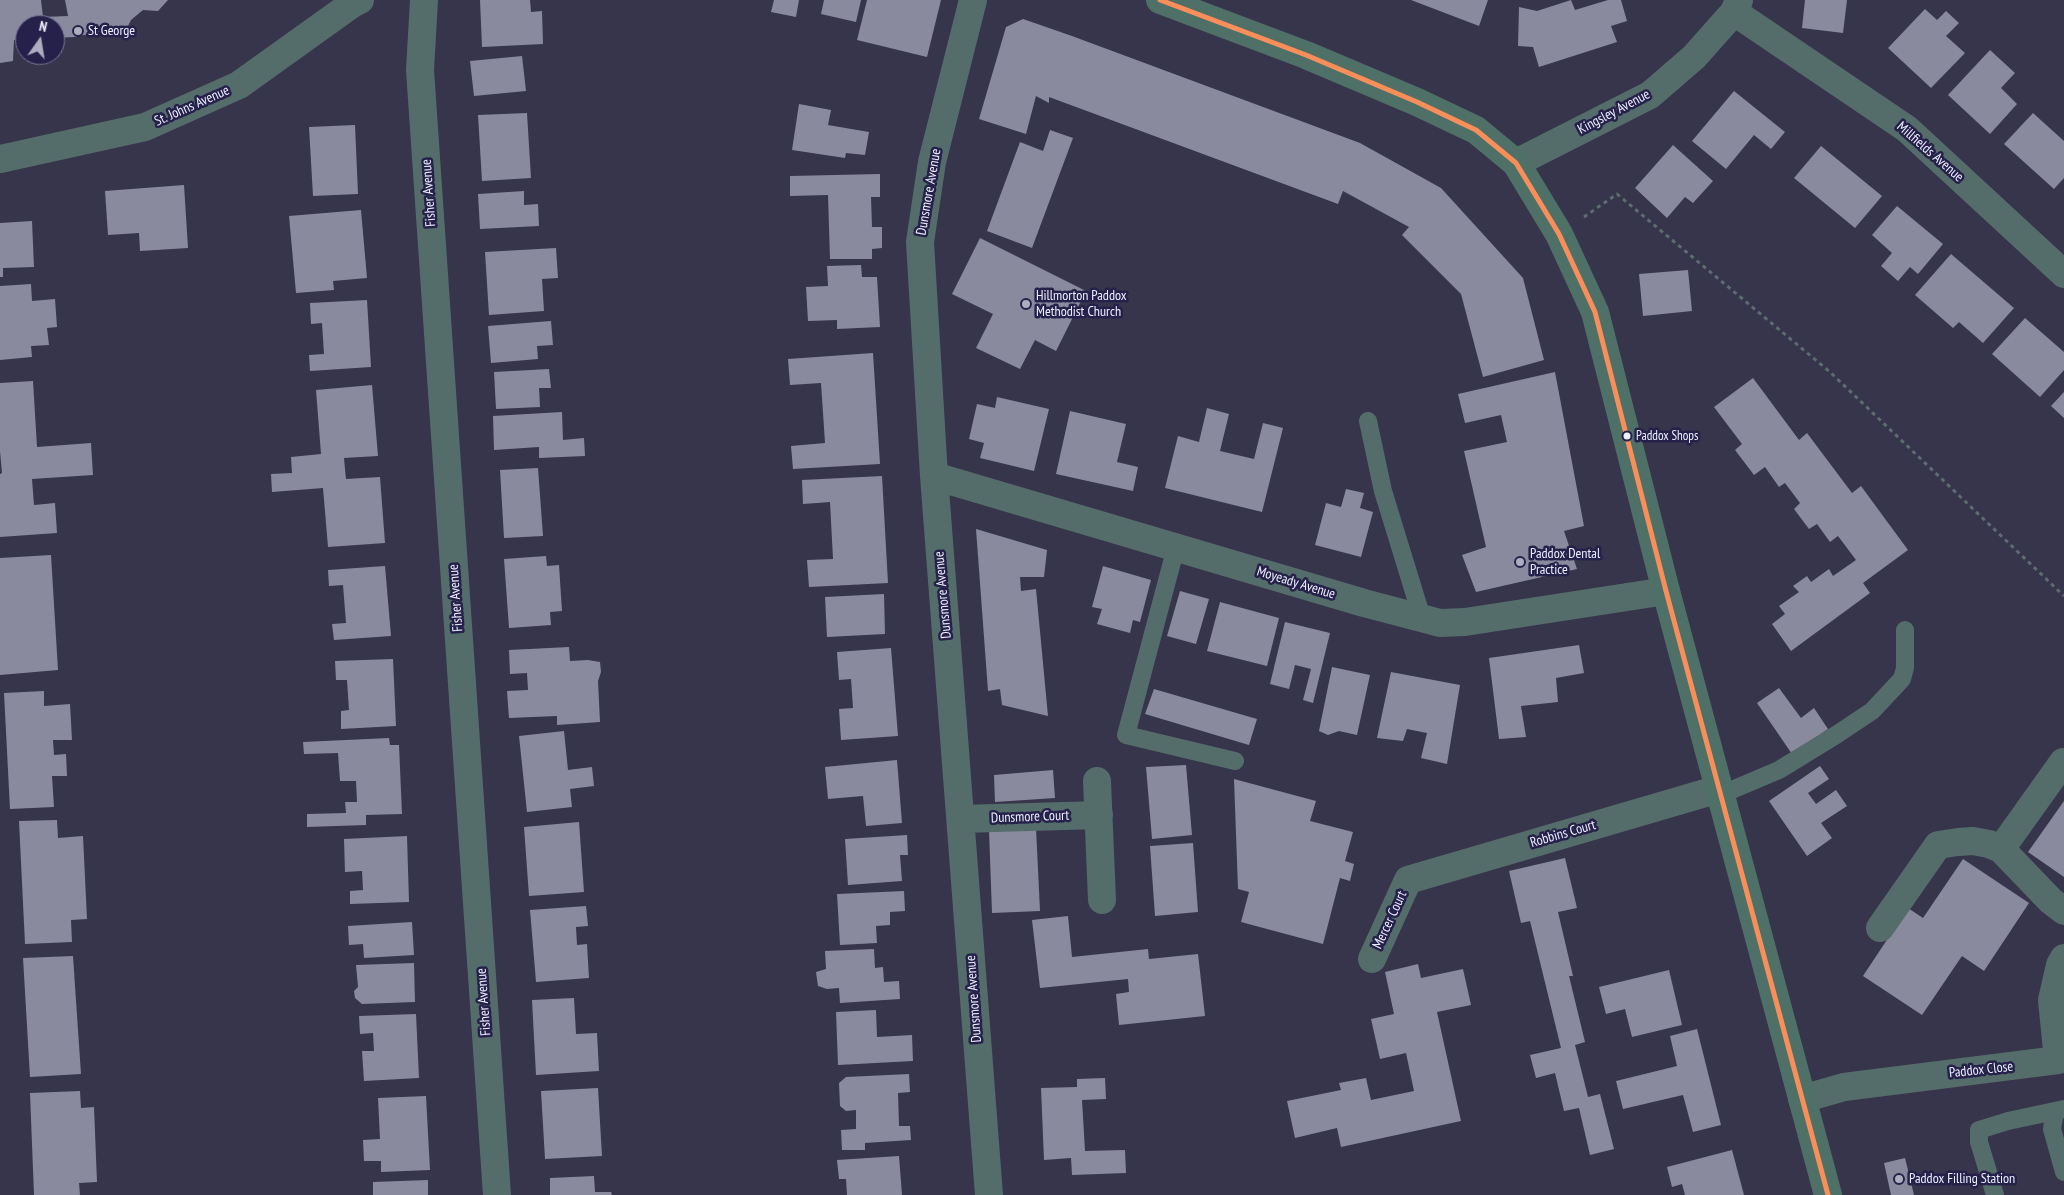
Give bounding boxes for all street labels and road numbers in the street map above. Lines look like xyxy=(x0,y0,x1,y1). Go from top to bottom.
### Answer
street label: St. Johns Avenue xyxy=(152,82,232,130)
street label: Kingsley Avenue xyxy=(1575,86,1653,138)
street label: Millfields Avenue xyxy=(1893,118,1967,186)
street label: Dunsmore Avenue xyxy=(913,147,945,237)
street label: Fisher Avenue xyxy=(418,159,440,227)
street label: Dunsmore Avenue xyxy=(931,551,955,639)
street label: Moyeady Avenue xyxy=(1255,563,1337,603)
street label: Fisher Avenue xyxy=(445,564,467,632)
street label: Dunsmore Court xyxy=(991,807,1069,827)
street label: Robbins Court xyxy=(1528,817,1598,851)
street label: Mercer Court xyxy=(1369,888,1411,952)
street label: Dunsmore Avenue xyxy=(963,955,985,1043)
street label: Fisher Avenue xyxy=(473,968,495,1036)
street label: Paddox Close xyxy=(1948,1058,2014,1082)

